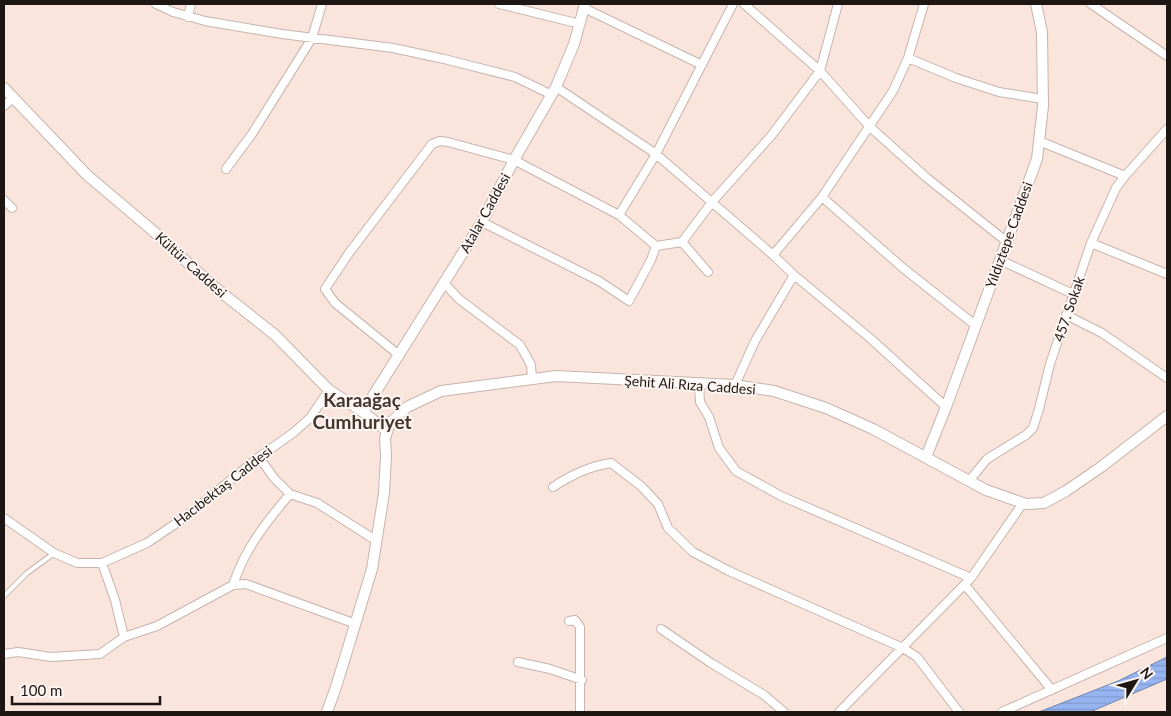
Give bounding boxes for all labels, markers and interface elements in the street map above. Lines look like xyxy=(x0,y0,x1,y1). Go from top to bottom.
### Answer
street label: Atalar Caddesi xyxy=(456,170,513,256)
street label: Yıldıztepe Caddesi xyxy=(981,179,1036,290)
street label: Kültür Caddesi xyxy=(152,228,230,301)
street label: 457. Sokak xyxy=(1049,273,1088,344)
street label: Şehit Ali Rıza Caddesi xyxy=(624,371,756,398)
district label: Karaağaç Cumhuriyet xyxy=(312,388,412,433)
street label: Hacıbektaş Caddesi xyxy=(170,442,275,529)
north arrow xyxy=(1111,656,1161,706)
text: N xyxy=(1137,663,1157,682)
scale bar xyxy=(12,674,160,706)
text: 100 m xyxy=(20,681,62,699)

